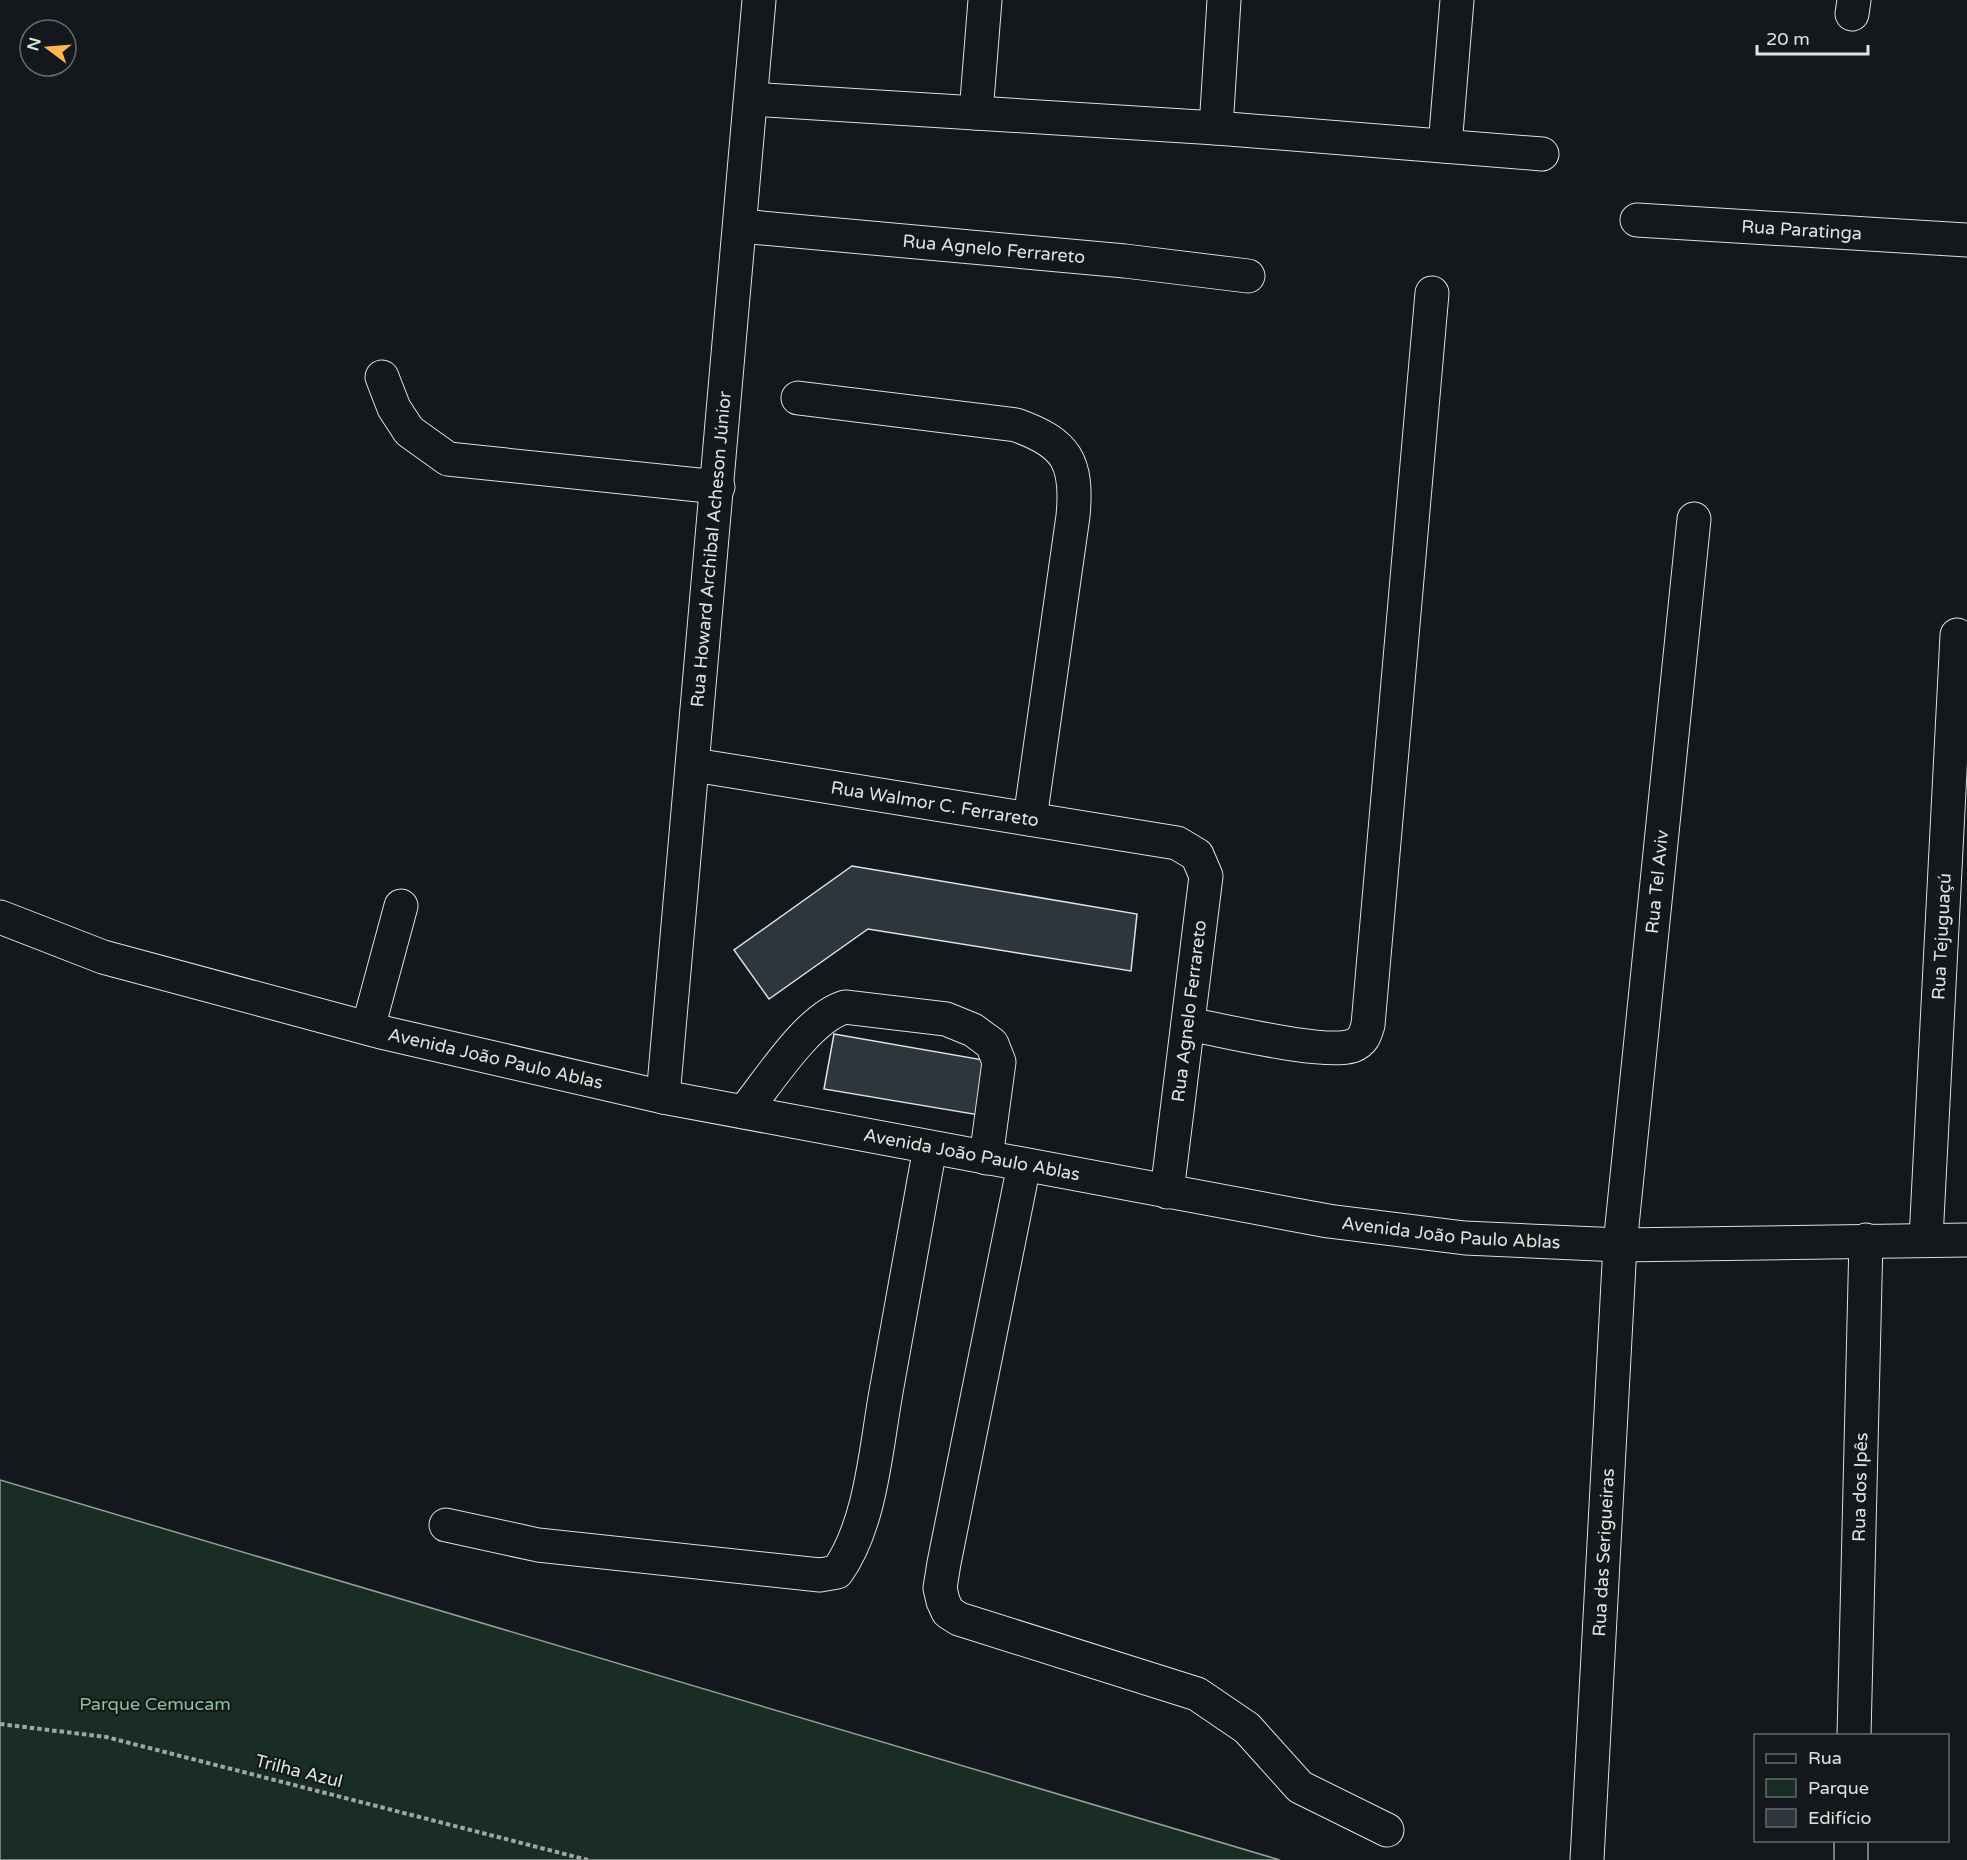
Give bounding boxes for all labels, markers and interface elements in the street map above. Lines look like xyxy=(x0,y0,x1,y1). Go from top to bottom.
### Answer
north arrow xyxy=(18,18,78,78)
scale bar xyxy=(1757,18,1868,56)
text: 20 m xyxy=(1766,28,1810,50)
text: N xyxy=(23,35,46,53)
street label: Rua Paratinga xyxy=(1741,215,1863,245)
street label: Rua Agnelo Ferrareto xyxy=(902,230,1086,268)
street label: Rua Howard Archibal Acheson Júnior xyxy=(686,390,736,708)
street label: Rua Walmor C. Ferrareto xyxy=(829,776,1041,832)
street label: Rua Tel Aviv xyxy=(1641,828,1673,935)
street label: Rua Tejuguaçú xyxy=(1927,872,1956,1000)
street label: Rua Agnelo Ferrareto xyxy=(1167,919,1211,1103)
street label: Avenida João Paulo Ablas xyxy=(386,1023,605,1094)
street label: Avenida João Paulo Ablas xyxy=(862,1124,1082,1186)
street label: Avenida João Paulo Ablas xyxy=(1340,1212,1561,1253)
street label: Rua dos Ipês xyxy=(1848,1432,1872,1542)
street label: Rua das Serigueiras xyxy=(1588,1468,1619,1637)
park label: Parque Cemucam xyxy=(79,1693,231,1715)
legend xyxy=(1754,1734,1949,1842)
text: Rua xyxy=(1808,1747,1842,1769)
street label: Trilha Azul xyxy=(253,1750,345,1792)
text: Parque xyxy=(1808,1777,1869,1799)
text: Edifício xyxy=(1808,1807,1872,1829)

